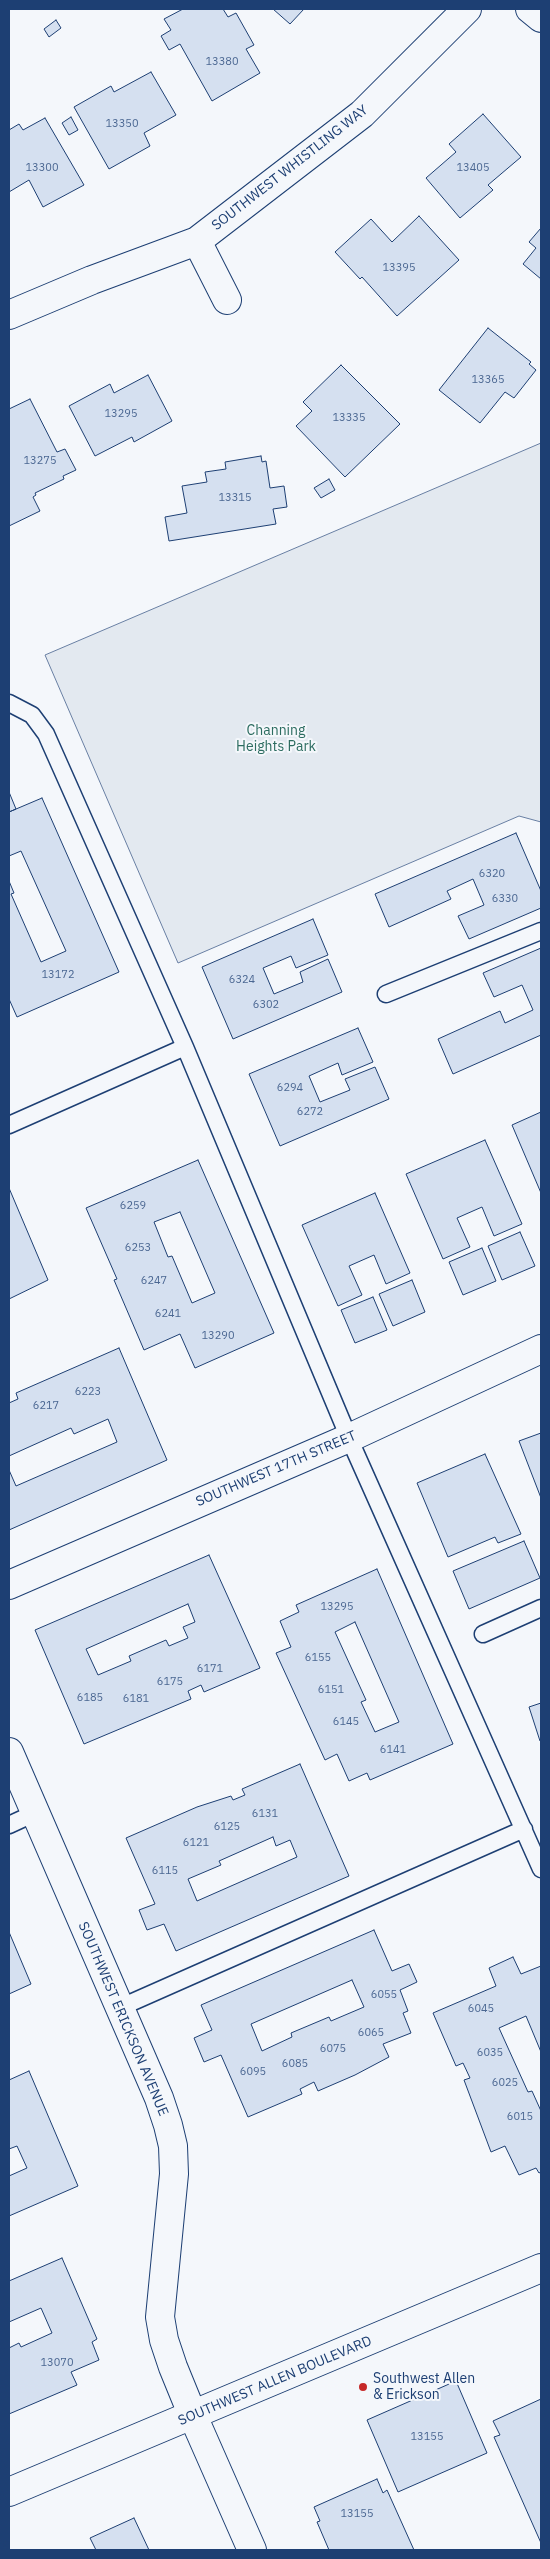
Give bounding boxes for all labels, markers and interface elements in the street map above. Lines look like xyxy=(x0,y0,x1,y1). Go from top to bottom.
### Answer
house number: 13380 xyxy=(206,55,238,69)
street label: SOUTHWEST WHISTLING WAY xyxy=(208,102,372,234)
house number: 13350 xyxy=(106,117,138,131)
house number: 13300 xyxy=(26,161,58,175)
house number: 13405 xyxy=(457,161,489,175)
house number: 13395 xyxy=(383,261,415,275)
house number: 13365 xyxy=(472,373,504,387)
house number: 13295 xyxy=(105,407,137,421)
house number: 13335 xyxy=(333,411,365,425)
house number: 13275 xyxy=(24,454,56,468)
house number: 13315 xyxy=(219,491,251,505)
park label: Channing Heights Park xyxy=(236,723,316,756)
house number: 6320 xyxy=(479,867,505,881)
house number: 6330 xyxy=(492,892,518,906)
house number: 13172 xyxy=(42,968,74,982)
house number: 6324 xyxy=(229,973,255,987)
house number: 6302 xyxy=(253,998,279,1012)
house number: 6294 xyxy=(277,1081,303,1095)
house number: 6272 xyxy=(297,1105,323,1119)
house number: 6259 xyxy=(120,1199,146,1213)
house number: 6253 xyxy=(125,1241,151,1255)
house number: 6247 xyxy=(141,1274,167,1288)
house number: 6241 xyxy=(155,1307,181,1321)
house number: 13290 xyxy=(202,1329,234,1343)
house number: 6223 xyxy=(75,1385,101,1399)
house number: 6217 xyxy=(33,1399,59,1413)
street label: SOUTHWEST 17TH STREET xyxy=(193,1428,359,1510)
house number: 13295 xyxy=(321,1600,353,1614)
house number: 6155 xyxy=(305,1651,331,1665)
house number: 6171 xyxy=(197,1662,223,1676)
house number: 6175 xyxy=(157,1675,183,1689)
house number: 6151 xyxy=(318,1683,344,1697)
house number: 6185 xyxy=(77,1691,103,1705)
house number: 6181 xyxy=(123,1692,149,1706)
house number: 6145 xyxy=(333,1715,359,1729)
house number: 6141 xyxy=(380,1743,406,1757)
house number: 6131 xyxy=(252,1807,278,1821)
house number: 6125 xyxy=(214,1820,240,1834)
house number: 6121 xyxy=(183,1836,209,1850)
house number: 6115 xyxy=(152,1864,178,1878)
street label: SOUTHWEST ERICKSON AVENUE xyxy=(74,1919,172,2119)
house number: 6055 xyxy=(371,1988,397,2002)
house number: 6045 xyxy=(468,2002,494,2016)
house number: 6065 xyxy=(358,2026,384,2040)
house number: 6075 xyxy=(320,2042,346,2056)
house number: 6035 xyxy=(477,2046,503,2060)
house number: 6085 xyxy=(282,2057,308,2071)
house number: 6095 xyxy=(240,2065,266,2079)
house number: 6025 xyxy=(492,2076,518,2090)
house number: 6015 xyxy=(507,2110,533,2124)
street label: SOUTHWEST ALLEN BOULEVARD xyxy=(176,2333,374,2429)
house number: 13070 xyxy=(41,2356,73,2370)
place label: Southwest Allen & Erickson xyxy=(373,2371,475,2404)
marker: Southwest Allen & Erickson xyxy=(357,2381,369,2393)
house number: 13155 xyxy=(411,2430,443,2444)
house number: 13155 xyxy=(341,2507,373,2521)

